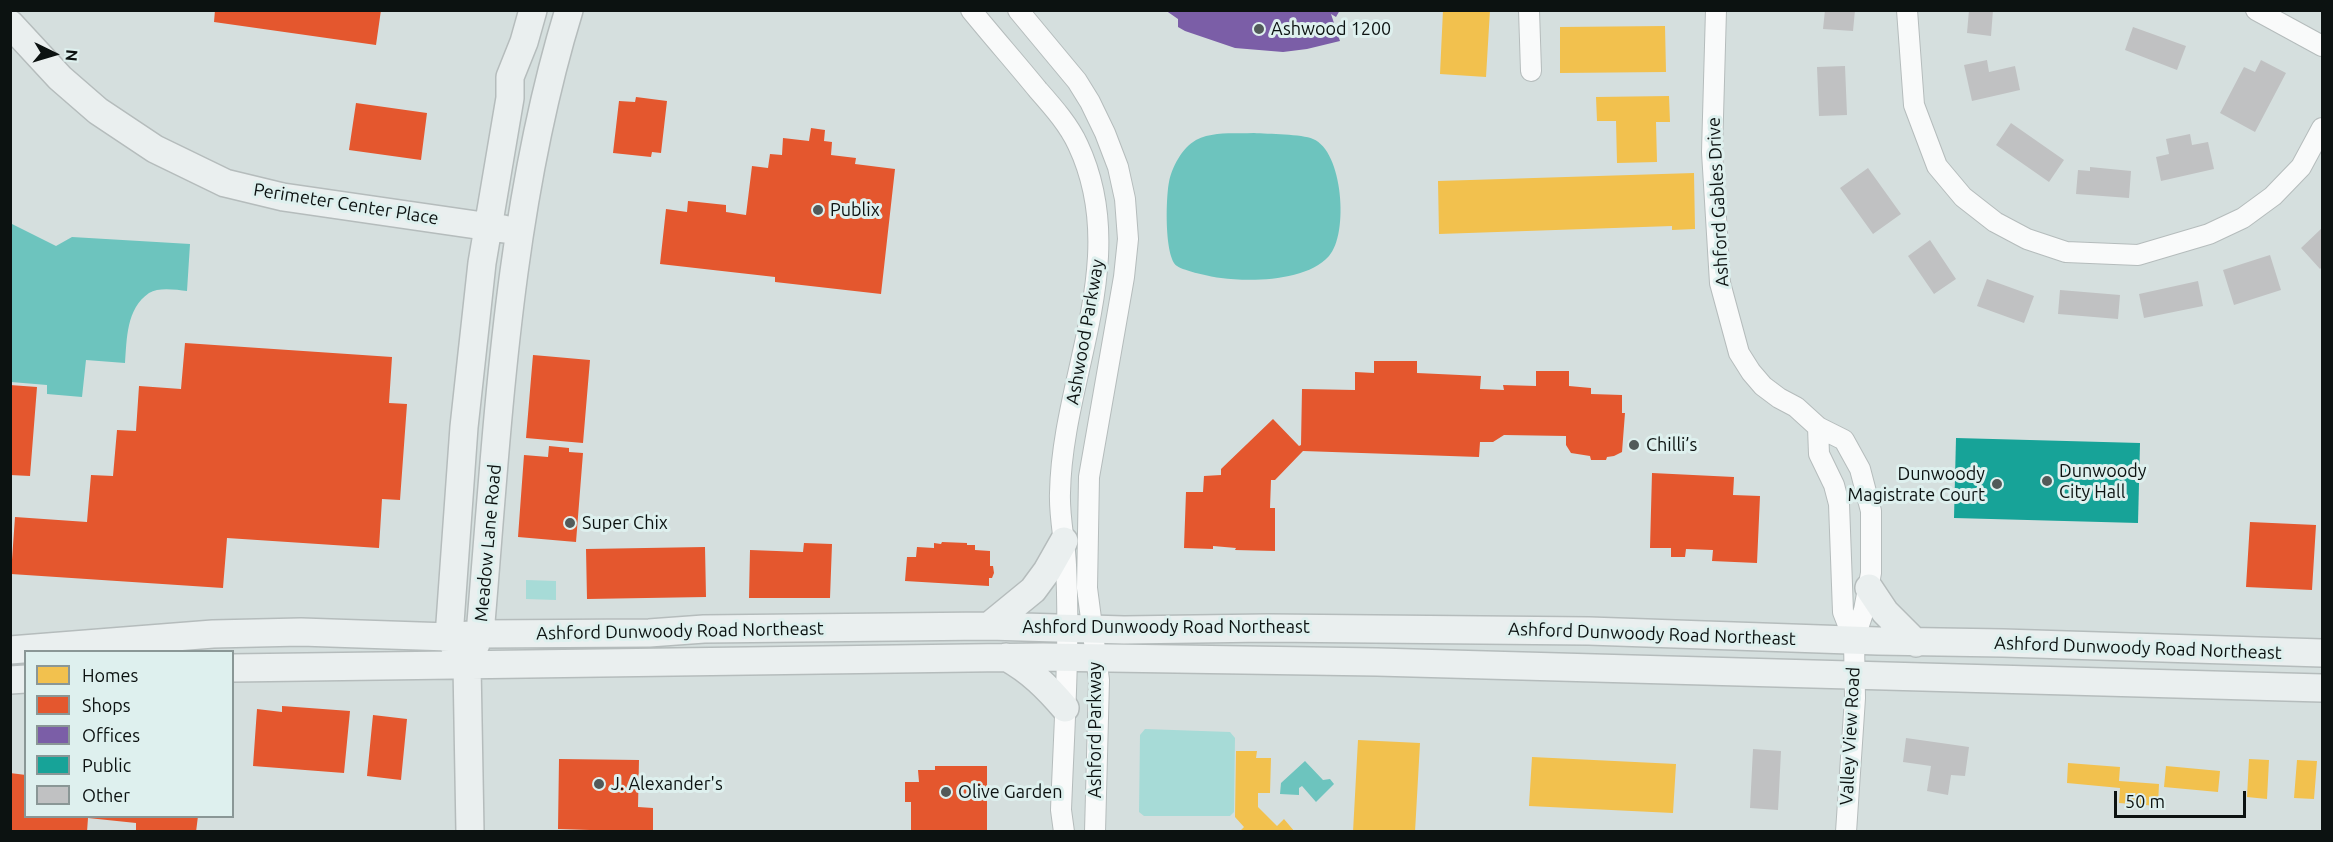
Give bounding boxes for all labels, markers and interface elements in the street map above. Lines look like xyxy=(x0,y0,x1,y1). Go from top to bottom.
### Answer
place label: Ashwood 1200 xyxy=(1271,18,1391,40)
marker: Ashwood 1200 xyxy=(1252,22,1266,36)
north arrow xyxy=(24,24,84,84)
text: N xyxy=(62,49,81,62)
street label: Ashford Gables Drive xyxy=(1703,117,1733,287)
street label: Perimeter Center Place xyxy=(252,179,440,229)
place label: Publix xyxy=(830,199,880,221)
marker: Publix xyxy=(811,203,825,217)
street label: Ashwood Parkway xyxy=(1062,258,1108,406)
place label: Chilli’s xyxy=(1646,434,1697,456)
marker: Chilli’s xyxy=(1627,438,1641,452)
place label: Dunwoody City Hall xyxy=(2059,460,2146,502)
street label: Meadow Lane Road xyxy=(470,463,506,623)
place label: Dunwoody Magistrate Court xyxy=(1848,463,1985,506)
marker: Dunwoody City Hall xyxy=(2040,474,2054,488)
marker: Dunwoody Magistrate Court xyxy=(1990,477,2004,491)
place label: Super Chix xyxy=(582,512,668,534)
marker: Super Chix xyxy=(563,516,577,530)
street label: Ashford Dunwoody Road Northeast xyxy=(1022,616,1310,638)
street label: Ashford Dunwoody Road Northeast xyxy=(536,618,824,644)
street label: Ashford Dunwoody Road Northeast xyxy=(1508,618,1796,650)
street label: Ashford Dunwoody Road Northeast xyxy=(1994,632,2282,664)
legend xyxy=(24,650,234,818)
street label: Ashford Parkway xyxy=(1084,662,1106,798)
text: Homes xyxy=(82,665,138,685)
street label: Valley View Road xyxy=(1836,666,1864,806)
text: Shops xyxy=(82,695,131,715)
text: Offices xyxy=(82,725,140,745)
text: Public xyxy=(82,755,131,775)
place label: J. Alexander's xyxy=(611,773,723,795)
marker: J. Alexander's xyxy=(592,777,606,791)
scale bar xyxy=(2117,779,2249,817)
place label: Olive Garden xyxy=(958,781,1063,803)
text: Other xyxy=(82,785,130,805)
marker: Olive Garden xyxy=(939,785,953,799)
text: 50 m xyxy=(2125,791,2165,811)

